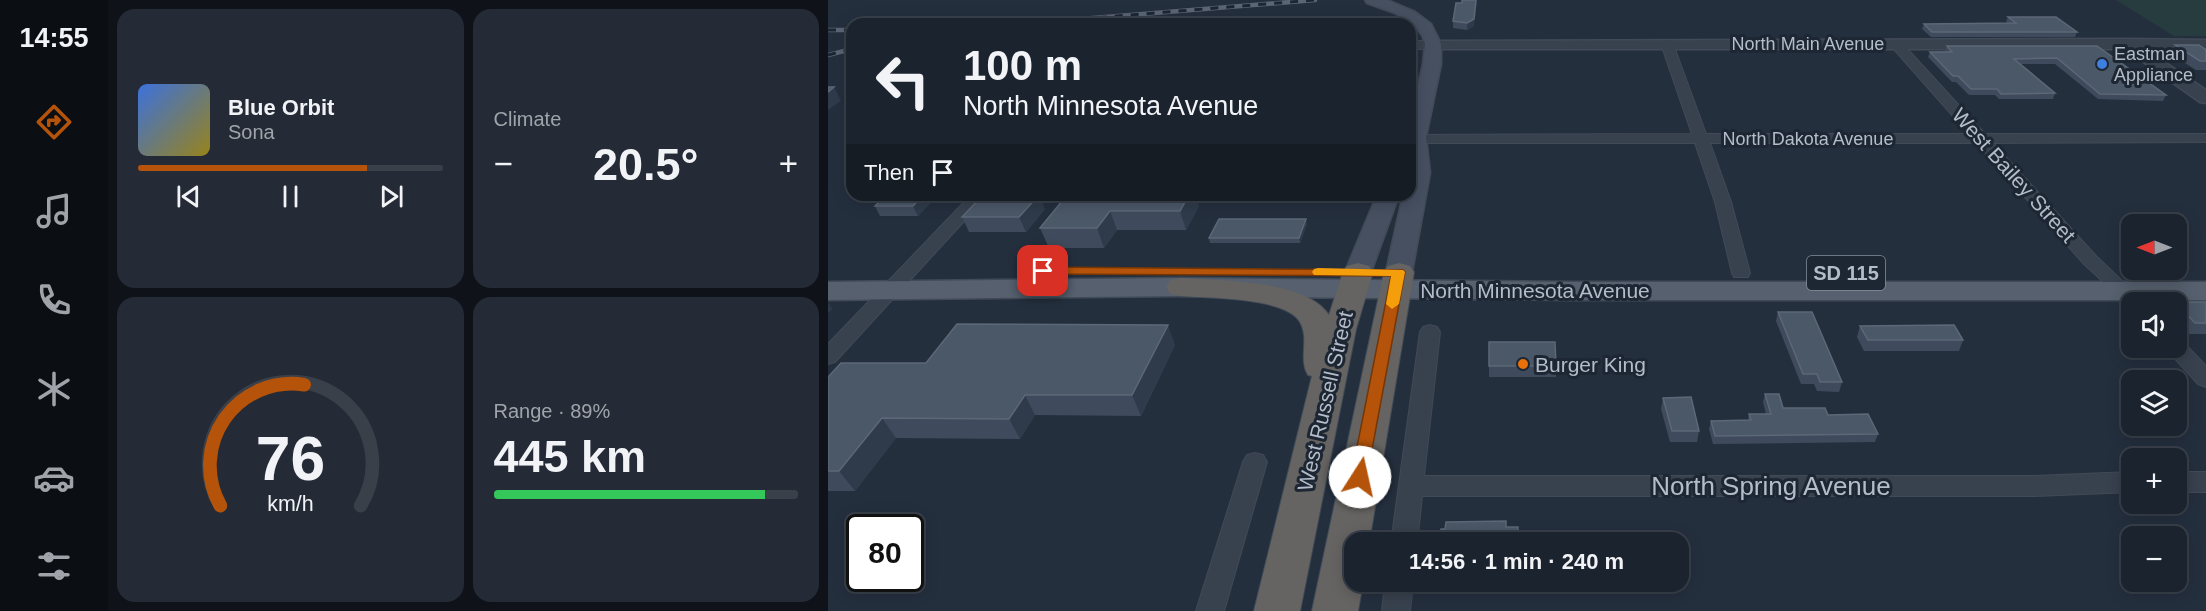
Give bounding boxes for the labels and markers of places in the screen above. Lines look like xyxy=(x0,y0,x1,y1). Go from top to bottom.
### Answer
place label: Eastman Appliance xyxy=(2114,44,2193,85)
marker: Eastman Appliance xyxy=(2095,57,2109,71)
pin xyxy=(1017,245,1068,296)
place label: Burger King xyxy=(1535,353,1646,376)
marker: Burger King xyxy=(1516,357,1530,371)

